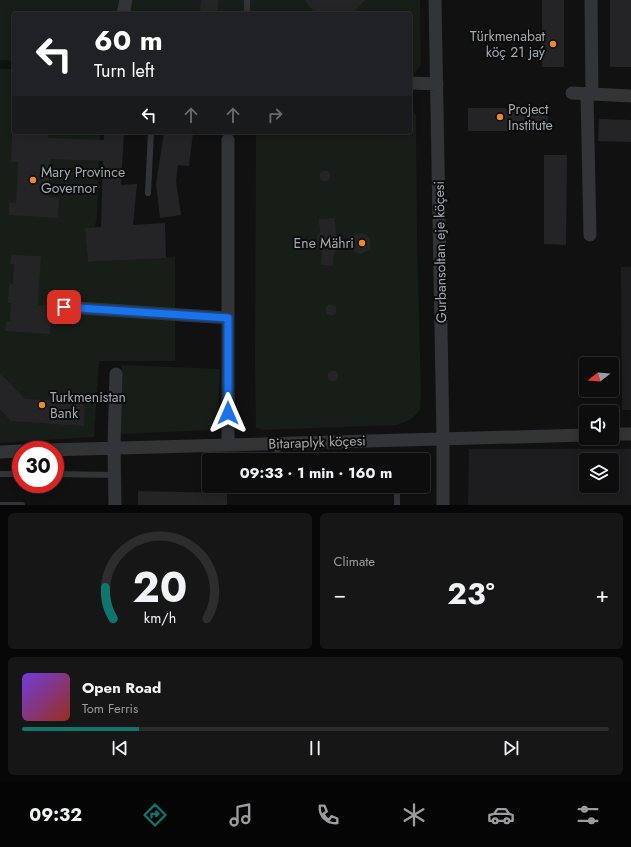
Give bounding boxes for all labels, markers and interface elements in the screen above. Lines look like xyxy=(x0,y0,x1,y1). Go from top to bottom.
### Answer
text: 60 m xyxy=(94,20,163,61)
place label: Türkmenabat köç 21 jaý xyxy=(470,26,546,62)
icon: left xyxy=(28,28,80,80)
marker: Türkmenabat köç 21 jaý xyxy=(548,39,558,49)
text: Turn left xyxy=(94,58,154,84)
place label: Project Institute xyxy=(508,99,553,135)
icon: left xyxy=(138,104,160,126)
icon: ahead xyxy=(180,104,202,126)
icon: ahead xyxy=(222,104,244,126)
icon: right xyxy=(264,104,286,126)
marker: Project Institute xyxy=(495,112,505,122)
place label: Mary Province Governor xyxy=(41,162,125,198)
marker: Mary Province Governor xyxy=(28,175,38,185)
street label: Gurbansoltan eje köçesi xyxy=(429,181,451,323)
place label: Ene Mähri xyxy=(294,233,354,253)
marker: Ene Mähri xyxy=(357,238,367,248)
pin xyxy=(47,290,81,324)
icon: arrive xyxy=(53,296,75,318)
north arrow xyxy=(579,357,619,397)
map controls xyxy=(579,357,619,493)
place label: Turkmenistan Bank xyxy=(50,387,126,423)
position arrow xyxy=(207,392,249,434)
marker: Turkmenistan Bank xyxy=(37,400,47,410)
button: sound xyxy=(579,405,619,445)
street label: Bitaraplyk köçesi xyxy=(268,430,366,454)
speed limit sign: 30 xyxy=(12,441,64,493)
button: layers xyxy=(579,453,619,493)
text: 09:33 · 1 min · 160 m xyxy=(240,462,392,484)
text: Climate xyxy=(334,552,375,571)
text: 20 xyxy=(132,557,187,618)
text: 23° xyxy=(447,572,495,615)
text: − xyxy=(334,578,346,610)
text: + xyxy=(595,578,609,610)
text: km/h xyxy=(144,608,176,628)
text: Open Road xyxy=(82,677,161,699)
text: Tom Ferris xyxy=(82,699,138,718)
icon: previous xyxy=(109,737,131,759)
icon: pause xyxy=(304,737,326,759)
icon: next xyxy=(500,737,522,759)
icon: directions xyxy=(141,801,169,829)
icon: music xyxy=(227,801,255,829)
icon: phone xyxy=(314,801,342,829)
icon: climate xyxy=(400,801,428,829)
icon: car xyxy=(487,801,515,829)
icon: filters xyxy=(574,801,602,829)
text: 09:32 xyxy=(29,802,82,828)

